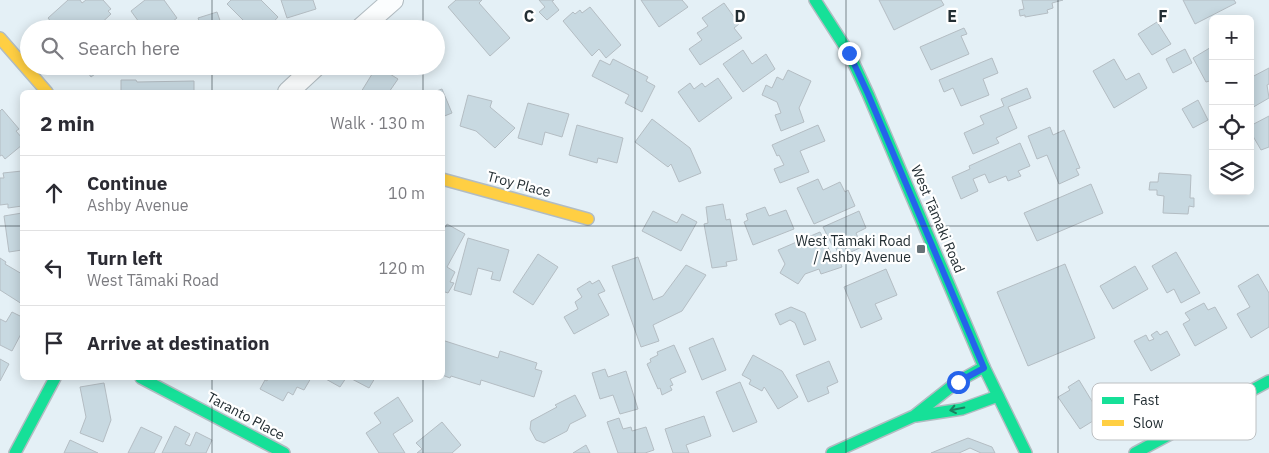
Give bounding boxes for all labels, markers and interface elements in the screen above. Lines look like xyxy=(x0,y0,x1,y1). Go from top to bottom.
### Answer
text: C xyxy=(524,6,534,26)
text: D xyxy=(734,6,746,26)
text: E xyxy=(947,6,957,26)
text: F xyxy=(1158,6,1168,26)
map controls xyxy=(1209,15,1254,195)
button: + xyxy=(1209,15,1254,60)
search box xyxy=(20,20,445,75)
icon: search xyxy=(38,34,66,62)
text: Search here xyxy=(78,36,180,60)
route end xyxy=(838,42,861,65)
button: − xyxy=(1209,60,1254,105)
button: locate xyxy=(1209,105,1254,150)
text: 2 min xyxy=(40,109,95,137)
text: Walk · 130 m xyxy=(330,113,425,133)
button: layers xyxy=(1209,150,1254,195)
street label: West Tāmaki Road xyxy=(907,162,969,276)
street label: Troy Place xyxy=(485,167,553,201)
text: Continue xyxy=(87,171,167,195)
icon: ahead xyxy=(40,179,68,207)
text: 10 m xyxy=(388,183,425,203)
text: Ashby Avenue xyxy=(87,195,189,215)
place label: West Tāmaki Road / Ashby Avenue xyxy=(796,232,911,266)
marker: West Tāmaki Road / Ashby Avenue xyxy=(915,243,927,255)
text: Turn left xyxy=(87,246,163,270)
icon: left xyxy=(40,254,68,282)
text: 120 m xyxy=(378,258,425,278)
text: West Tāmaki Road xyxy=(87,270,219,290)
icon: arrive xyxy=(40,329,68,357)
text: Arrive at destination xyxy=(87,331,270,355)
route start xyxy=(947,371,970,394)
legend xyxy=(1092,383,1256,440)
street label: Taranto Place xyxy=(204,388,288,444)
text: Fast xyxy=(1133,391,1159,409)
one-way arrow xyxy=(949,405,965,414)
text: Slow xyxy=(1133,414,1164,432)

